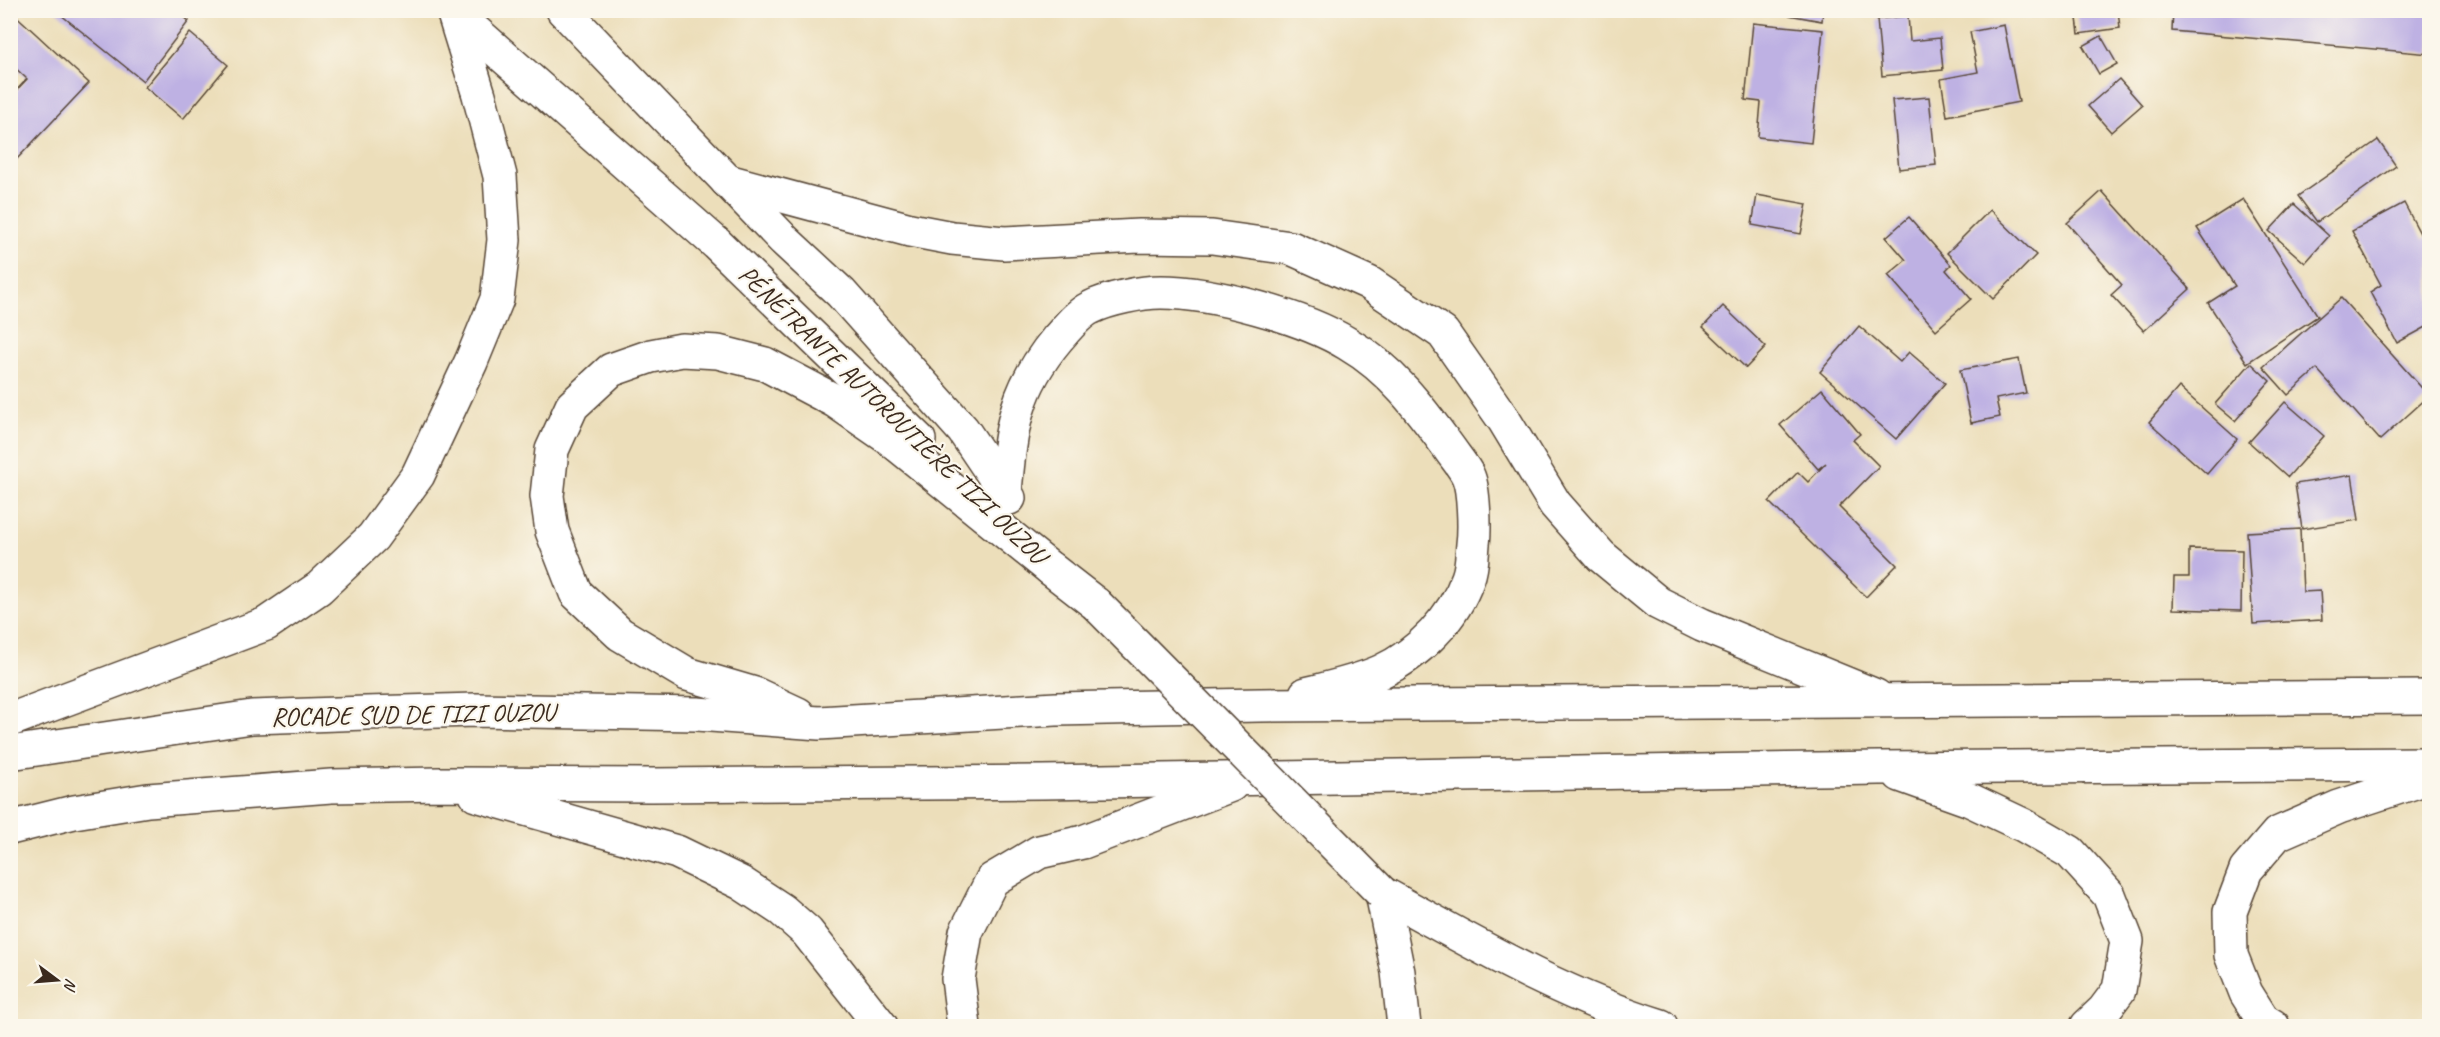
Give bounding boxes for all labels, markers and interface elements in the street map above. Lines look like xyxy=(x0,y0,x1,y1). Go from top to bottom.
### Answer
street label: PÉNÉTRANTE AUTOROUTIÈRE TIZI OUZOU xyxy=(732,258,1057,574)
street label: ROCADE SUD DE TIZI OUZOU xyxy=(271,695,560,733)
north arrow xyxy=(27,950,87,1010)
text: N xyxy=(59,976,81,994)

